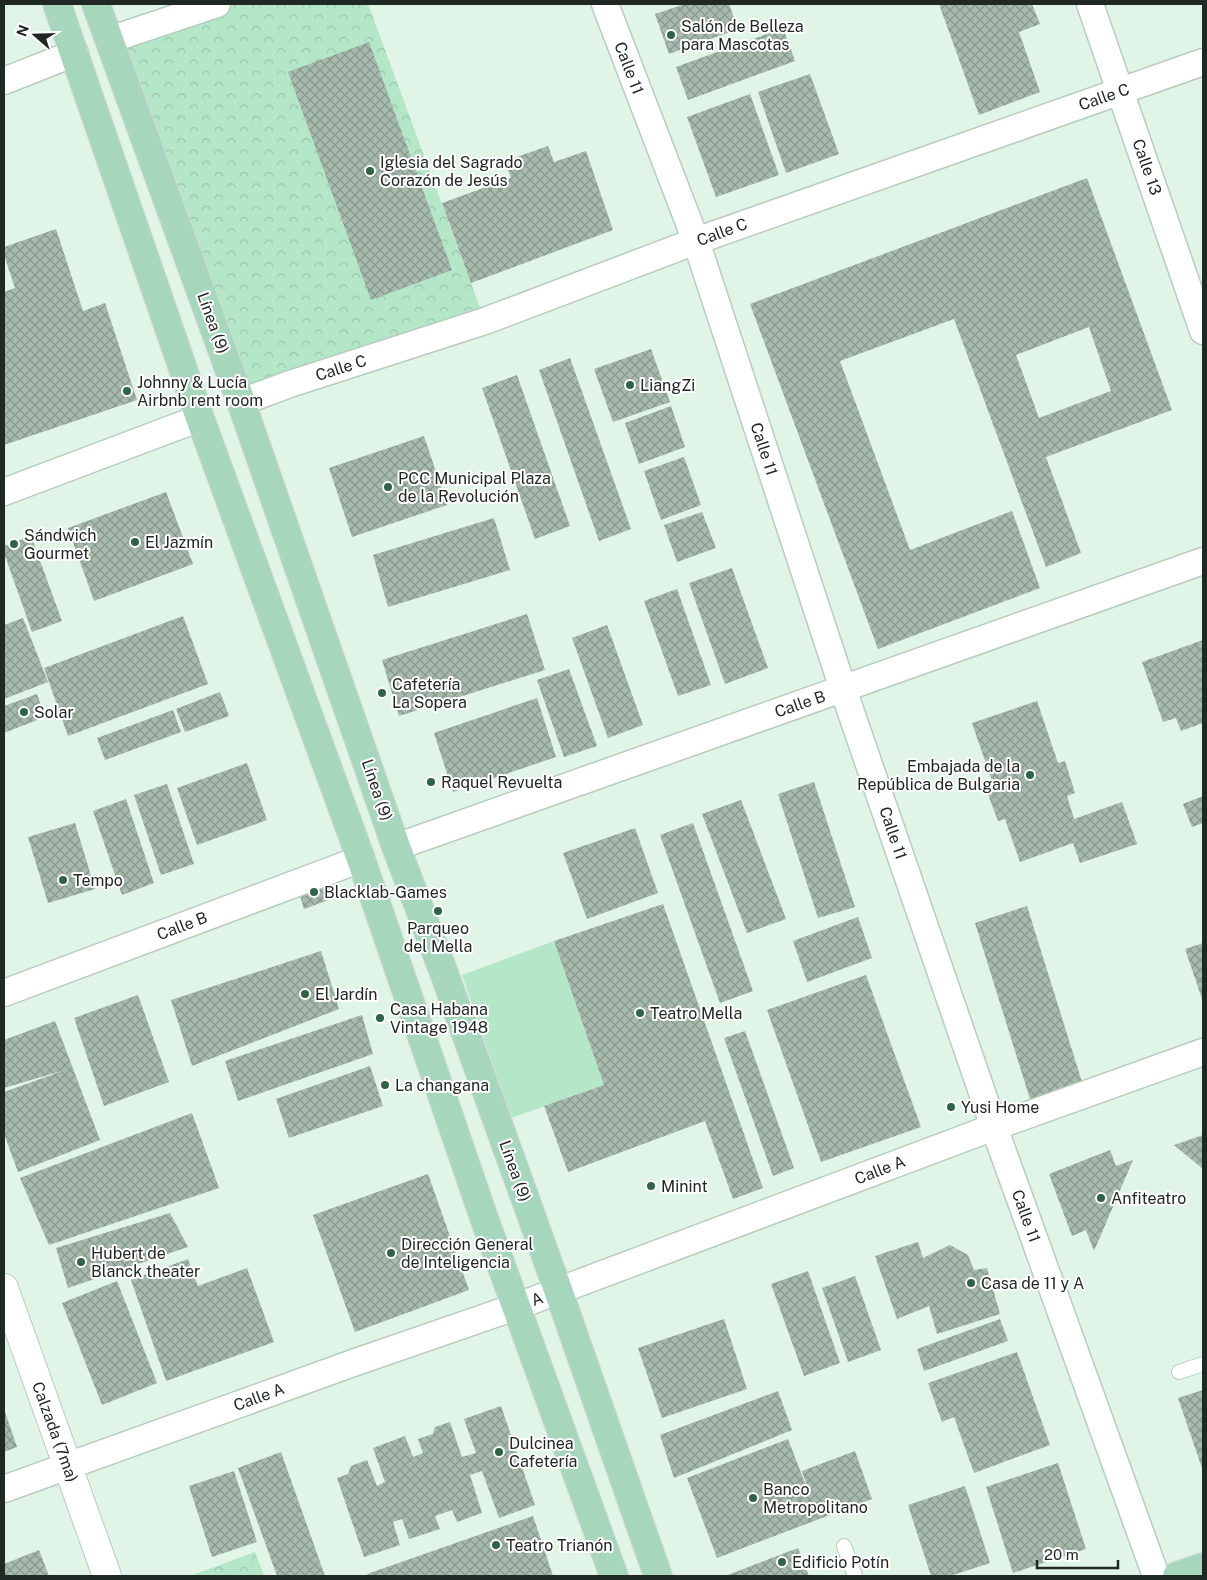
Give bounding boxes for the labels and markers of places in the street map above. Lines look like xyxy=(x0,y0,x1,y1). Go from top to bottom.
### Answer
place label: Salón de Belleza para Mascotas xyxy=(681,17,804,54)
marker: Salón de Belleza para Mascotas xyxy=(665,29,677,41)
place label: Iglesia del Sagrado Corazón de Jesús xyxy=(380,153,523,190)
marker: Iglesia del Sagrado Corazón de Jesús xyxy=(364,165,376,177)
place label: Johnny & Lucía Airbnb rent room xyxy=(137,373,263,410)
place label: LiangZi xyxy=(640,376,695,395)
marker: LiangZi xyxy=(624,379,636,391)
marker: Johnny & Lucía Airbnb rent room xyxy=(121,385,133,397)
place label: PCC Municipal Plaza de la Revolución xyxy=(398,469,551,506)
marker: PCC Municipal Plaza de la Revolución xyxy=(382,481,394,493)
place label: Sándwich Gourmet xyxy=(24,526,97,563)
place label: El Jazmín xyxy=(145,533,213,552)
marker: El Jazmín xyxy=(129,536,141,548)
marker: Sándwich Gourmet xyxy=(8,538,20,550)
place label: Cafetería La Sopera xyxy=(392,675,467,712)
marker: Cafetería La Sopera xyxy=(376,687,388,699)
place label: Solar xyxy=(34,703,74,722)
marker: Solar xyxy=(18,706,30,718)
place label: Embajada de la República de Bulgaria xyxy=(857,757,1020,794)
marker: Embajada de la República de Bulgaria xyxy=(1024,769,1036,781)
place label: Raquel Revuelta xyxy=(441,773,562,792)
marker: Raquel Revuelta xyxy=(425,776,437,788)
place label: Tempo xyxy=(73,871,123,890)
marker: Tempo xyxy=(57,874,69,886)
place label: Blacklab-Games xyxy=(324,883,447,902)
marker: Blacklab-Games xyxy=(308,886,320,898)
marker: Parqueo del Mella xyxy=(432,905,444,917)
place label: Parqueo del Mella xyxy=(404,919,472,956)
place label: El Jardín xyxy=(315,985,378,1004)
marker: El Jardín xyxy=(299,988,311,1000)
place label: Casa Habana Vintage 1948 xyxy=(390,1000,488,1037)
place label: Teatro Mella xyxy=(650,1004,742,1023)
marker: Teatro Mella xyxy=(634,1007,646,1019)
marker: Casa Habana Vintage 1948 xyxy=(374,1012,386,1024)
place label: La changana xyxy=(395,1076,489,1095)
marker: La changana xyxy=(379,1079,391,1091)
place label: Yusi Home xyxy=(961,1098,1039,1117)
marker: Yusi Home xyxy=(945,1101,957,1113)
place label: Minint xyxy=(661,1177,708,1196)
marker: Minint xyxy=(645,1180,657,1192)
place label: Anfiteatro xyxy=(1111,1189,1186,1208)
marker: Anfiteatro xyxy=(1095,1192,1107,1204)
place label: Dirección General de Inteligencia xyxy=(401,1235,534,1272)
place label: Hubert de Blanck theater xyxy=(91,1244,200,1281)
marker: Dirección General de Inteligencia xyxy=(385,1247,397,1259)
marker: Hubert de Blanck theater xyxy=(75,1256,87,1268)
place label: Casa de 11 y A xyxy=(981,1274,1084,1293)
marker: Casa de 11 y A xyxy=(965,1277,977,1289)
place label: Dulcinea Cafetería xyxy=(509,1434,577,1471)
marker: Dulcinea Cafetería xyxy=(493,1446,505,1458)
place label: Banco Metropolitano xyxy=(763,1480,868,1517)
marker: Banco Metropolitano xyxy=(747,1492,759,1504)
place label: Teatro Trianón xyxy=(506,1536,613,1555)
marker: Teatro Trianón xyxy=(490,1539,502,1551)
place label: Edificio Potín xyxy=(792,1553,889,1572)
marker: Edificio Potín xyxy=(776,1556,788,1568)

